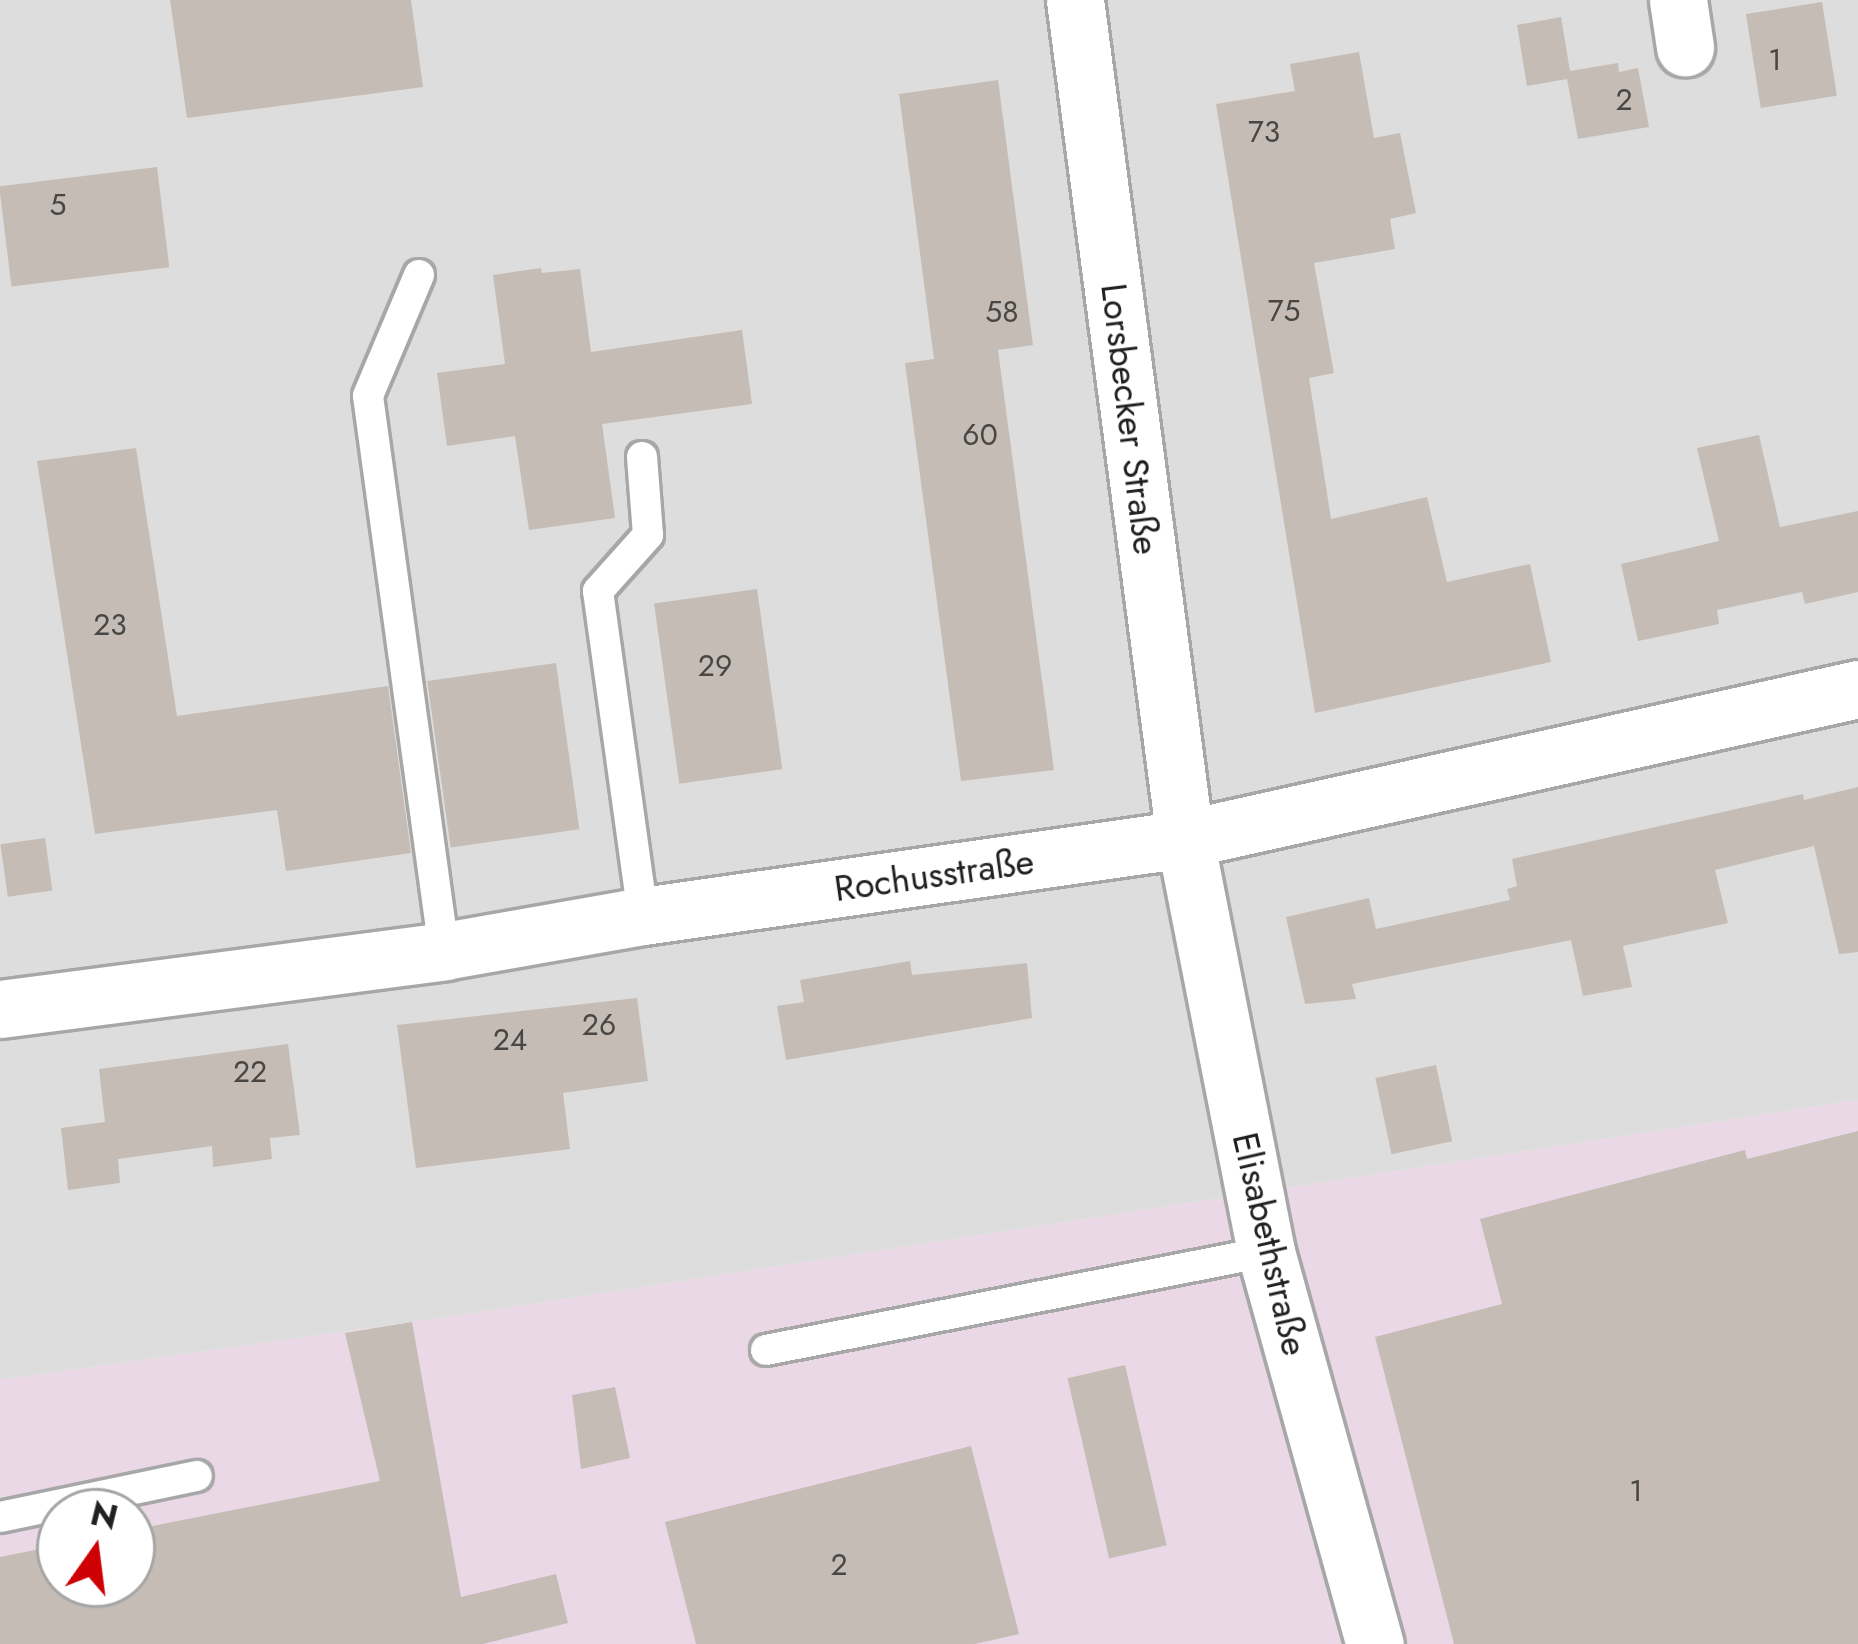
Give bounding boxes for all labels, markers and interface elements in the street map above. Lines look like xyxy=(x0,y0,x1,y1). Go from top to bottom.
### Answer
house number: 1 xyxy=(1768,42,1782,78)
house number: 2 xyxy=(1615,82,1633,118)
house number: 73 xyxy=(1248,114,1280,150)
house number: 5 xyxy=(50,187,66,223)
street label: Lorsbecker Straße xyxy=(1092,281,1168,557)
house number: 75 xyxy=(1268,293,1300,329)
house number: 58 xyxy=(985,294,1019,330)
house number: 60 xyxy=(962,417,998,453)
house number: 23 xyxy=(93,607,127,643)
house number: 29 xyxy=(698,648,732,684)
street label: Rochusstraße xyxy=(831,840,1037,910)
house number: 26 xyxy=(582,1007,616,1043)
house number: 24 xyxy=(493,1022,527,1058)
house number: 22 xyxy=(233,1054,267,1090)
street label: Elisabethstraße xyxy=(1223,1128,1317,1360)
house number: 1 xyxy=(1629,1473,1643,1509)
north arrow xyxy=(36,1488,156,1608)
text: N xyxy=(86,1490,122,1541)
house number: 2 xyxy=(830,1547,848,1583)

